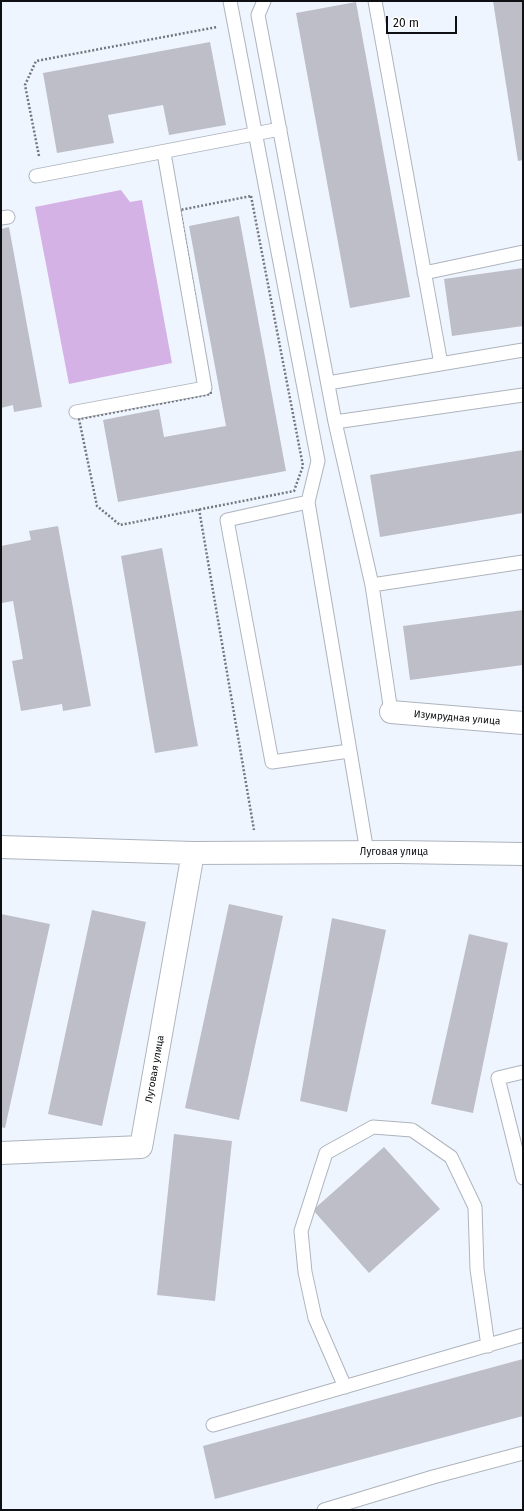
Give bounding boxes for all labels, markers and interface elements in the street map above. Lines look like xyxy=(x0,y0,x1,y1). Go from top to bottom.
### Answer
scale bar xyxy=(388,8,459,34)
text: 20 m xyxy=(393,16,419,30)
street label: Изумрудная улица xyxy=(413,708,501,728)
street label: Луговая улица xyxy=(360,846,428,858)
street label: Луговая улица xyxy=(143,1034,167,1104)

